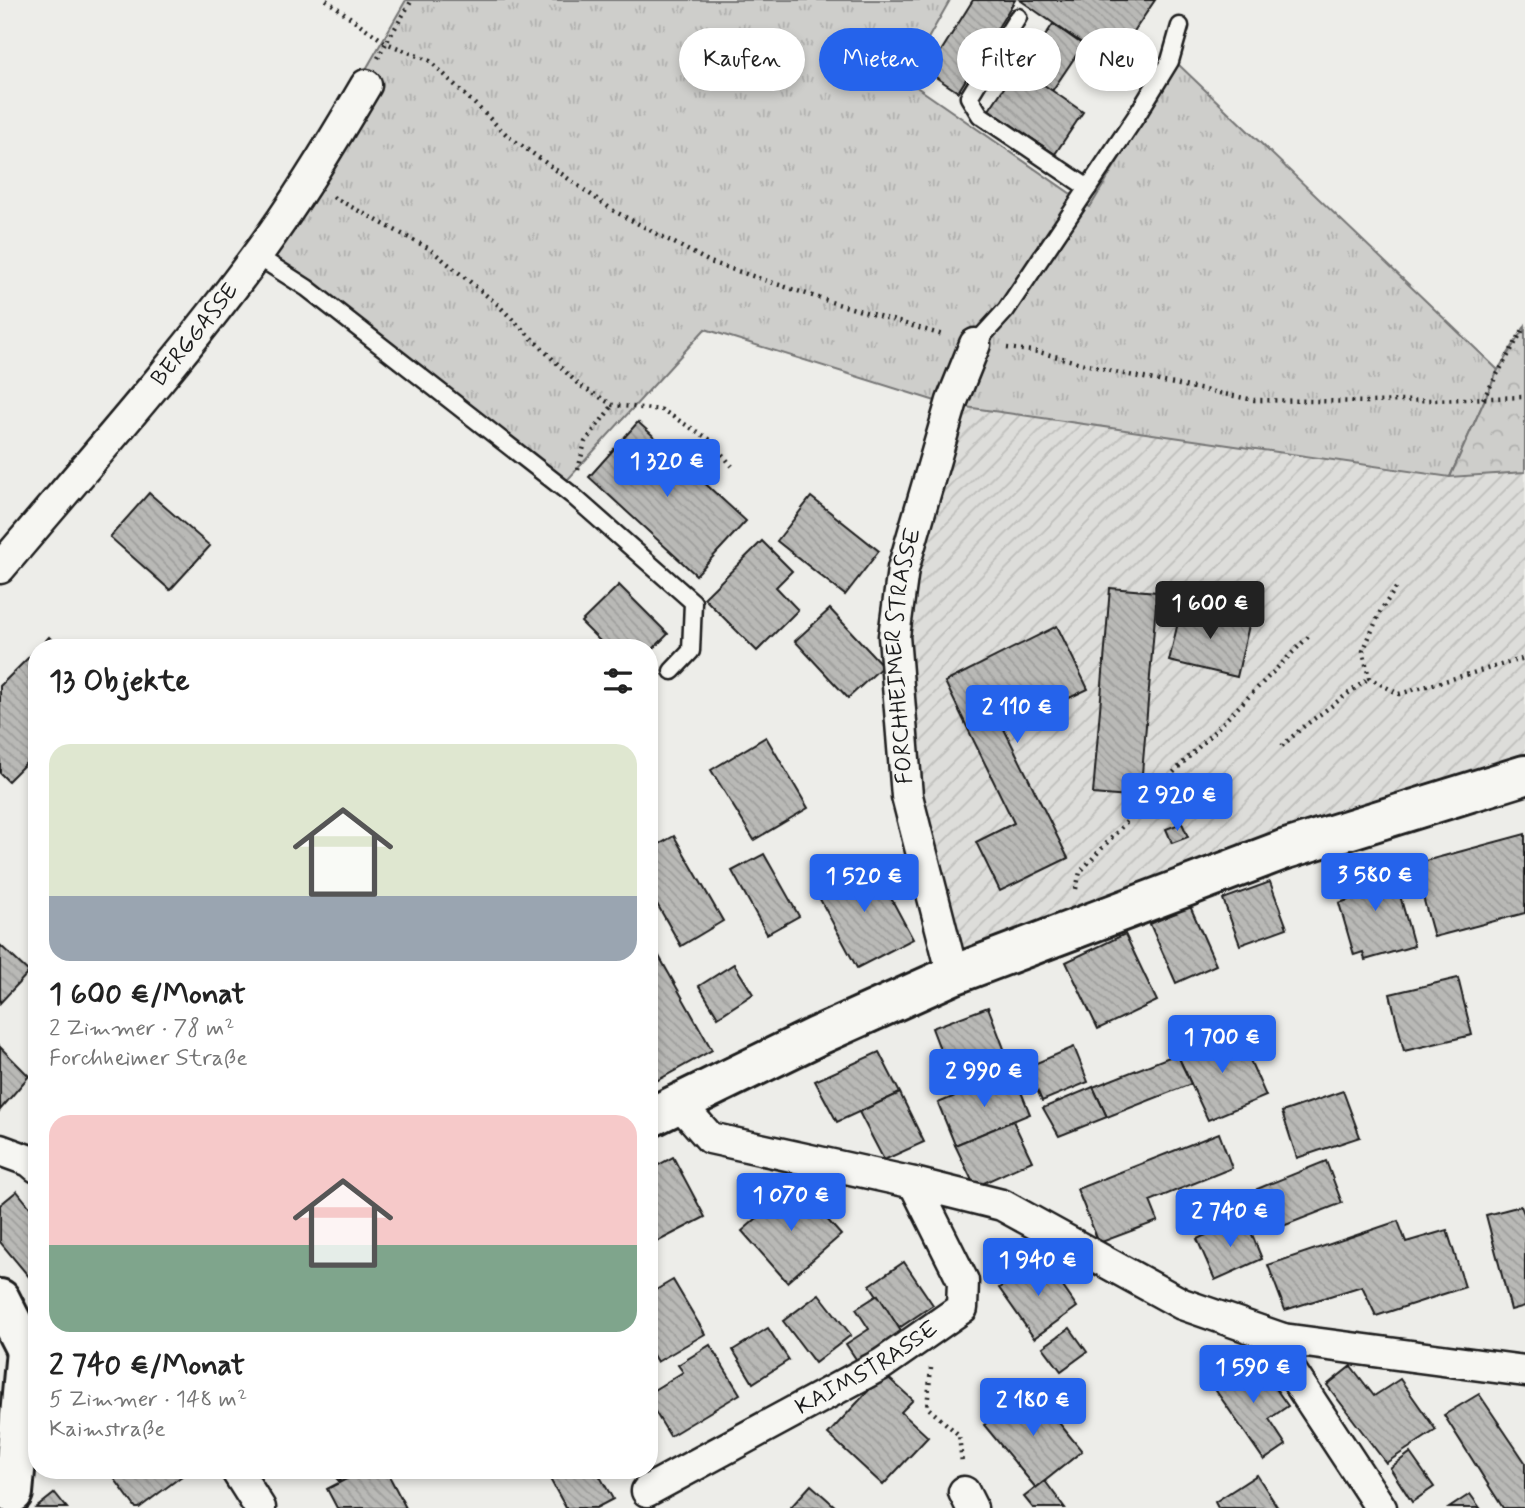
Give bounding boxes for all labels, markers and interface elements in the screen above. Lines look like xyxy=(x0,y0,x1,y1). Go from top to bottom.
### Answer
chip: Kaufen xyxy=(679,28,805,91)
chip: Mieten xyxy=(819,28,943,91)
chip: Filter xyxy=(957,28,1061,91)
chip: Neu xyxy=(1075,28,1158,91)
street label: BERGGASSE xyxy=(145,277,246,393)
pin: 1 320 € xyxy=(602,440,732,499)
text: 1 320 € xyxy=(630,447,704,477)
street label: FORCHHEIMER STRASSE xyxy=(878,524,929,785)
pin: 1 600 € xyxy=(1145,582,1275,641)
text: 1 600 € xyxy=(1171,589,1249,619)
text: 13 Objekte xyxy=(49,662,190,701)
icon: filters xyxy=(599,662,637,700)
pin: 2 110 € xyxy=(952,686,1082,745)
text: 2 110 € xyxy=(982,693,1052,723)
pin: 2 920 € xyxy=(1112,774,1242,833)
text: 2 920 € xyxy=(1137,781,1217,811)
icon: home xyxy=(280,789,406,915)
pin: 3 580 € xyxy=(1310,853,1440,913)
pin: 1 520 € xyxy=(799,855,929,914)
text: 3 580 € xyxy=(1337,861,1413,891)
text: 1 520 € xyxy=(826,862,902,892)
text: 1 600 €/Monat xyxy=(49,975,246,1014)
text: 2 Zimmer · 78 m² xyxy=(49,1014,234,1044)
pin: 1 700 € xyxy=(1157,1016,1287,1075)
text: 1 700 € xyxy=(1184,1023,1260,1053)
text: Forchheimer Straße xyxy=(49,1044,247,1074)
pin: 2 990 € xyxy=(919,1050,1049,1109)
text: 2 990 € xyxy=(945,1057,1023,1087)
icon: home xyxy=(280,1160,406,1286)
pin: 1 070 € xyxy=(726,1174,856,1233)
text: 1 070 € xyxy=(753,1181,829,1211)
pin: 2 740 € xyxy=(1165,1190,1295,1249)
text: 2 740 € xyxy=(1192,1197,1268,1227)
pin: 1 940 € xyxy=(973,1238,1103,1298)
text: 1 940 € xyxy=(999,1246,1077,1276)
street label: KAIMSTRASSE xyxy=(791,1314,944,1423)
text: 2 740 €/Monat xyxy=(49,1346,245,1385)
pin: 1 590 € xyxy=(1188,1346,1318,1405)
text: 1 590 € xyxy=(1215,1353,1291,1383)
pin: 2 180 € xyxy=(968,1378,1098,1438)
text: 5 Zimmer · 148 m² xyxy=(49,1385,247,1415)
text: 2 180 € xyxy=(996,1386,1070,1416)
text: Kaimstraße xyxy=(49,1415,166,1445)

